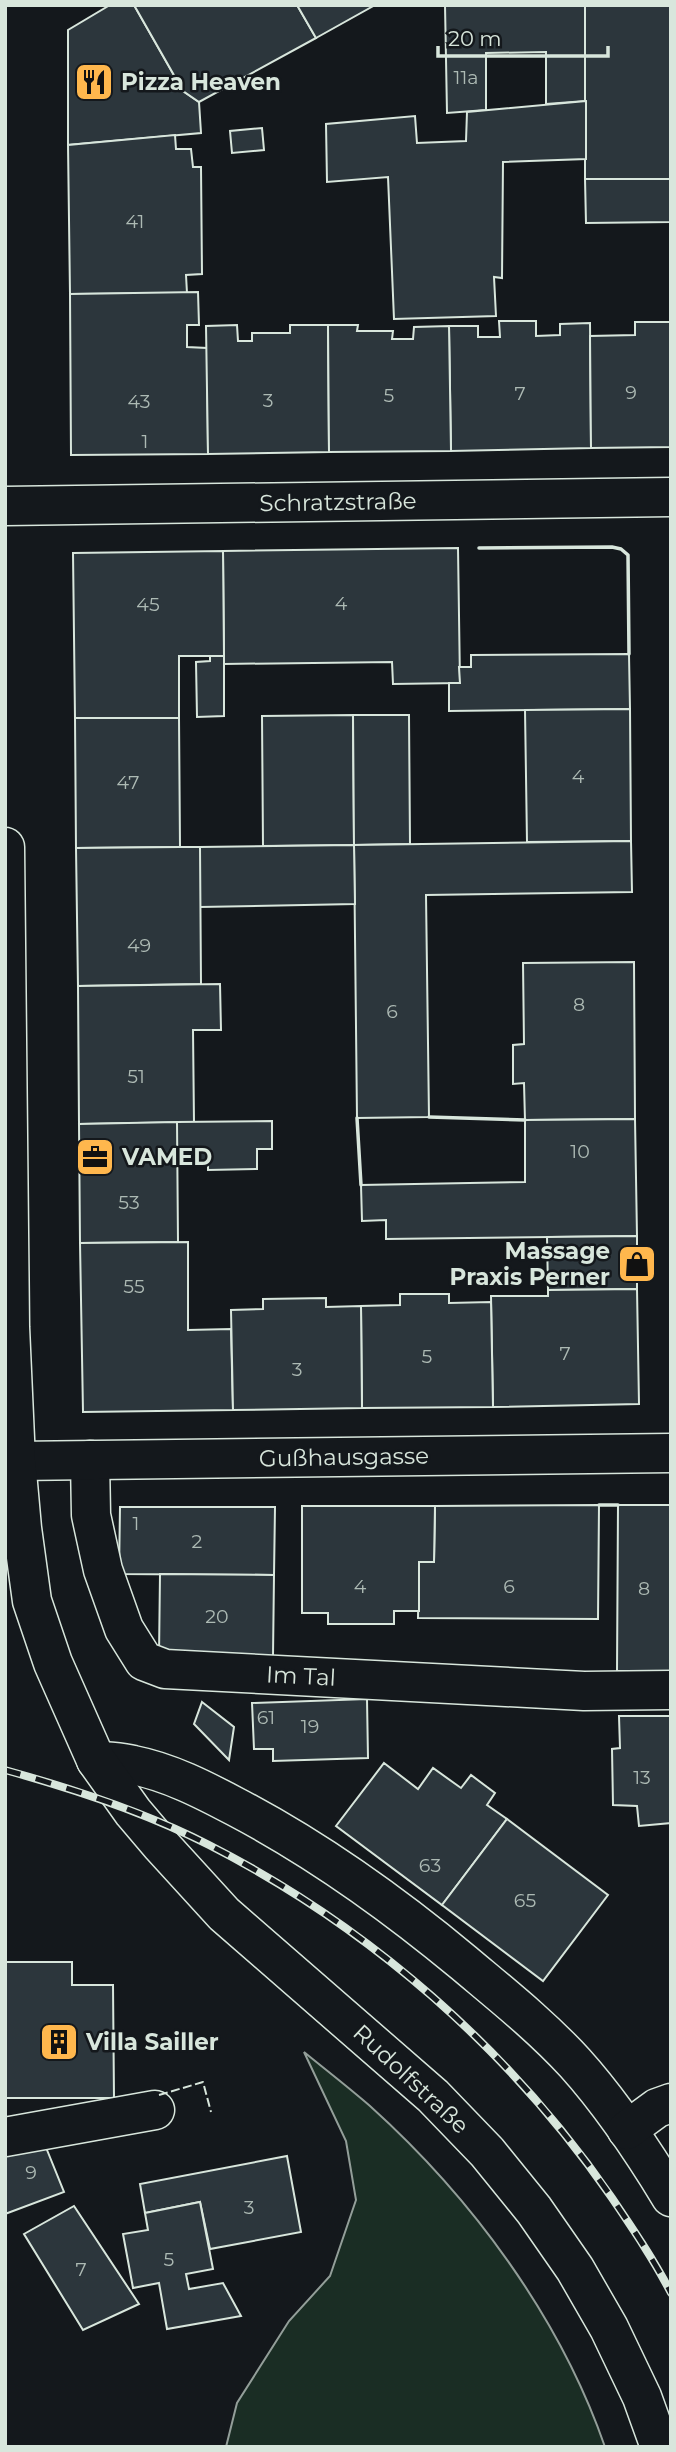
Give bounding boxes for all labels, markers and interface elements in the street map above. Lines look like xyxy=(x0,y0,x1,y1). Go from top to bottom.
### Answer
scale bar xyxy=(438,14,608,58)
text: 20 m xyxy=(448,26,502,51)
restaurant icon: Pizza Heaven xyxy=(73,61,115,103)
house number: 11a xyxy=(454,66,478,89)
place label: Pizza Heaven xyxy=(121,68,281,96)
house number: 41 xyxy=(126,210,144,233)
house number: 9 xyxy=(625,381,637,404)
house number: 7 xyxy=(514,382,526,405)
house number: 5 xyxy=(384,384,395,407)
house number: 3 xyxy=(263,389,273,412)
house number: 43 xyxy=(128,390,151,413)
house number: 1 xyxy=(142,430,148,453)
street label: Schratzstraße xyxy=(259,487,417,517)
house number: 4 xyxy=(335,592,348,615)
house number: 45 xyxy=(136,593,160,616)
house number: 4 xyxy=(572,765,585,788)
house number: 47 xyxy=(117,771,139,794)
house number: 49 xyxy=(127,934,151,957)
house number: 8 xyxy=(573,993,585,1016)
house number: 6 xyxy=(386,1000,398,1023)
house number: 51 xyxy=(127,1065,145,1088)
office icon: VAMED xyxy=(74,1136,116,1178)
house number: 10 xyxy=(570,1140,590,1163)
place label: VAMED xyxy=(121,1143,212,1171)
house number: 53 xyxy=(118,1191,140,1214)
place label: Massage Praxis Perner xyxy=(450,1237,610,1291)
shop icon: Massage Praxis Perner xyxy=(616,1243,658,1285)
house number: 55 xyxy=(123,1275,145,1298)
house number: 7 xyxy=(559,1342,571,1365)
house number: 5 xyxy=(422,1345,433,1368)
house number: 3 xyxy=(292,1358,302,1381)
street label: Gußhausgasse xyxy=(259,1442,429,1472)
house number: 1 xyxy=(133,1512,139,1535)
house number: 2 xyxy=(192,1530,203,1553)
house number: 4 xyxy=(354,1575,367,1598)
house number: 6 xyxy=(503,1575,515,1598)
house number: 8 xyxy=(638,1577,650,1600)
house number: 20 xyxy=(205,1605,229,1628)
street label: Im Tal xyxy=(265,1660,337,1692)
house number: 61 xyxy=(257,1706,275,1729)
house number: 19 xyxy=(301,1715,319,1738)
house number: 13 xyxy=(633,1766,651,1789)
house number: 63 xyxy=(419,1854,441,1877)
house number: 65 xyxy=(514,1889,536,1912)
street label: Rudolfstraße xyxy=(347,2018,475,2140)
building icon: Villa Sailler xyxy=(38,2021,80,2063)
place label: Villa Sailler xyxy=(85,2028,219,2056)
house number: 9 xyxy=(25,2161,37,2184)
house number: 3 xyxy=(244,2196,254,2219)
house number: 5 xyxy=(164,2248,175,2271)
house number: 7 xyxy=(75,2258,87,2281)

